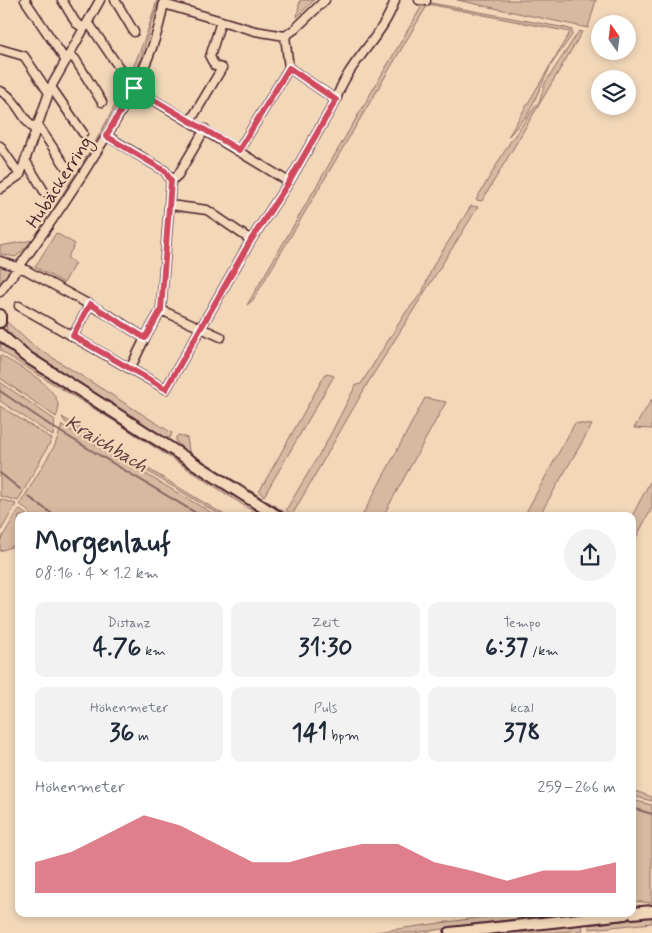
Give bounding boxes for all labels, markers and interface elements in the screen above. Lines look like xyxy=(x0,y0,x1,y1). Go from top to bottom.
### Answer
north arrow xyxy=(591,15,636,60)
map controls xyxy=(591,15,636,115)
pin xyxy=(113,67,155,109)
button: layers xyxy=(591,70,636,115)
icon: arrive xyxy=(120,74,148,102)
street label: Hubäckerring xyxy=(21,132,99,234)
water label: Kraichbach xyxy=(60,410,152,479)
text: Morgenlauf xyxy=(35,525,171,562)
button: share xyxy=(564,529,616,581)
text: 08:16 · 4 × 1.2 km xyxy=(35,563,159,584)
text: Distanz xyxy=(107,614,151,632)
text: Zeit xyxy=(311,614,340,632)
text: Tempo xyxy=(503,614,540,632)
text: 4.76 xyxy=(93,632,141,665)
text: 31:30 xyxy=(298,632,353,665)
text: 6:37 xyxy=(485,632,528,665)
text: km xyxy=(141,642,166,660)
text: /km xyxy=(528,642,559,660)
text: Höhenmeter xyxy=(90,699,168,717)
text: Puls xyxy=(314,699,337,717)
text: kcal xyxy=(510,699,534,717)
text: 36 xyxy=(109,717,134,750)
text: 141 xyxy=(291,717,328,750)
text: 378 xyxy=(503,717,541,750)
text: m xyxy=(134,727,149,745)
text: bpm xyxy=(328,727,360,745)
text: Höhenmeter xyxy=(35,777,125,798)
text: 259–266 m xyxy=(538,777,616,798)

